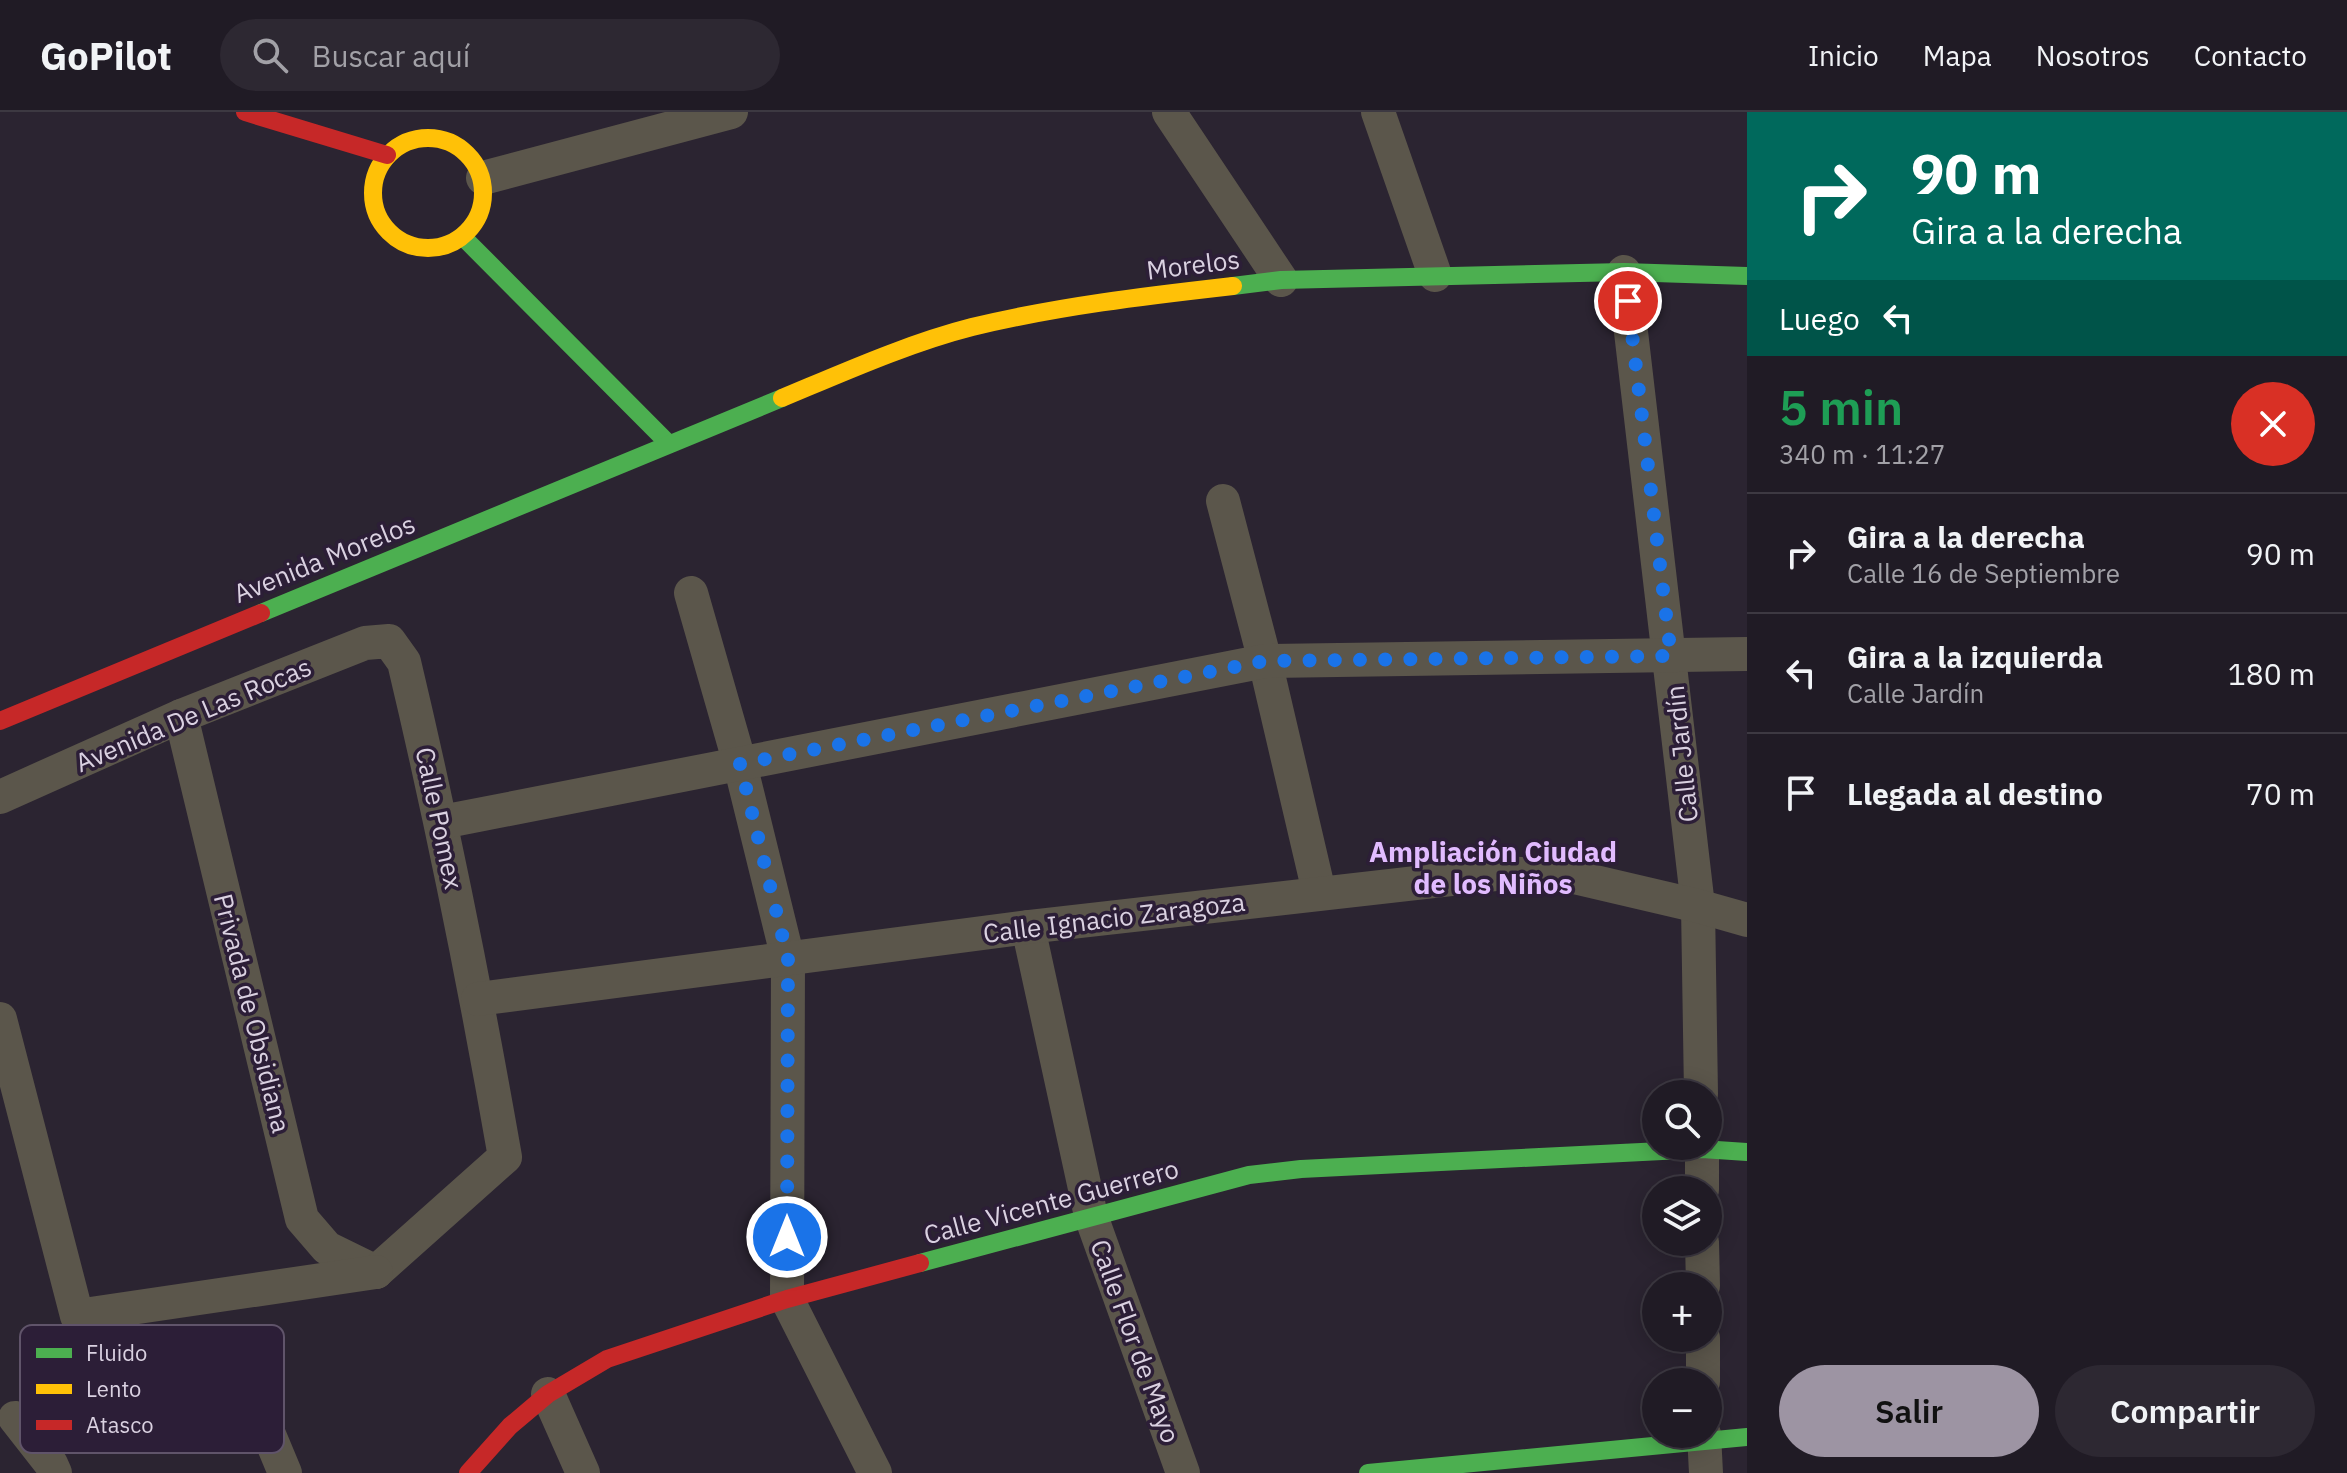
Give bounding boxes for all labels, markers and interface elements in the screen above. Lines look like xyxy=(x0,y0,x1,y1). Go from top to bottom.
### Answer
search box xyxy=(220,19,780,91)
text: GoPilot xyxy=(40,31,172,80)
icon: search xyxy=(248,33,292,77)
text: Buscar aquí xyxy=(312,36,470,75)
text: Inicio xyxy=(1808,37,1879,74)
text: Mapa xyxy=(1923,37,1992,74)
text: Nosotros xyxy=(2036,37,2150,74)
text: Contacto xyxy=(2194,37,2307,74)
text: 90 m xyxy=(1911,137,2041,209)
icon: right xyxy=(1779,144,1883,248)
text: Gira a la derecha xyxy=(1911,207,2182,254)
street label: Morelos xyxy=(1144,241,1242,287)
pin xyxy=(1594,267,1662,335)
icon: arrive xyxy=(1606,279,1650,323)
icon: left xyxy=(1876,296,1920,340)
text: Luego xyxy=(1779,299,1860,338)
text: 5 min xyxy=(1779,376,1903,438)
button: close xyxy=(2231,382,2315,466)
text: 340 m · 11:27 xyxy=(1779,437,1945,471)
street label: Avenida Morelos xyxy=(228,506,420,610)
text: Gira a la derecha xyxy=(1847,517,2085,556)
icon: right xyxy=(1779,531,1823,575)
text: 90 m xyxy=(2246,534,2315,573)
text: Calle 16 de Septiembre xyxy=(1847,556,2120,590)
text: Gira a la izquierda xyxy=(1847,637,2103,676)
street label: Avenida De Las Rocas xyxy=(70,649,316,779)
icon: left xyxy=(1779,651,1823,695)
text: 180 m xyxy=(2228,654,2315,693)
text: Calle Jardín xyxy=(1847,676,1984,710)
street label: Calle Jardín xyxy=(1657,684,1705,824)
street label: Calle Pomex xyxy=(408,744,472,892)
icon: arrive xyxy=(1779,771,1823,815)
text: Llegada al destino xyxy=(1847,774,2103,813)
text: 70 m xyxy=(2246,774,2315,813)
district label: Ampliación Ciudad de los Niños xyxy=(1369,833,1617,902)
street label: Calle Ignacio Zaragoza xyxy=(981,884,1247,950)
street label: Privada de Obsidiana xyxy=(207,890,299,1136)
map controls xyxy=(1642,1080,1722,1448)
button: search xyxy=(1642,1080,1722,1160)
street label: Calle Vicente Guerrero xyxy=(920,1151,1182,1251)
button: layers xyxy=(1642,1176,1722,1256)
position arrow xyxy=(745,1195,829,1279)
street label: Calle Flor de Mayo xyxy=(1083,1235,1189,1447)
button: + xyxy=(1642,1272,1722,1352)
legend xyxy=(20,1325,284,1453)
text: Fluido xyxy=(86,1338,147,1367)
button: Salir xyxy=(1779,1365,2039,1457)
button: Compartir xyxy=(2055,1365,2315,1457)
button: − xyxy=(1642,1368,1722,1448)
text: Lento xyxy=(86,1374,141,1403)
text: Atasco xyxy=(86,1410,153,1439)

